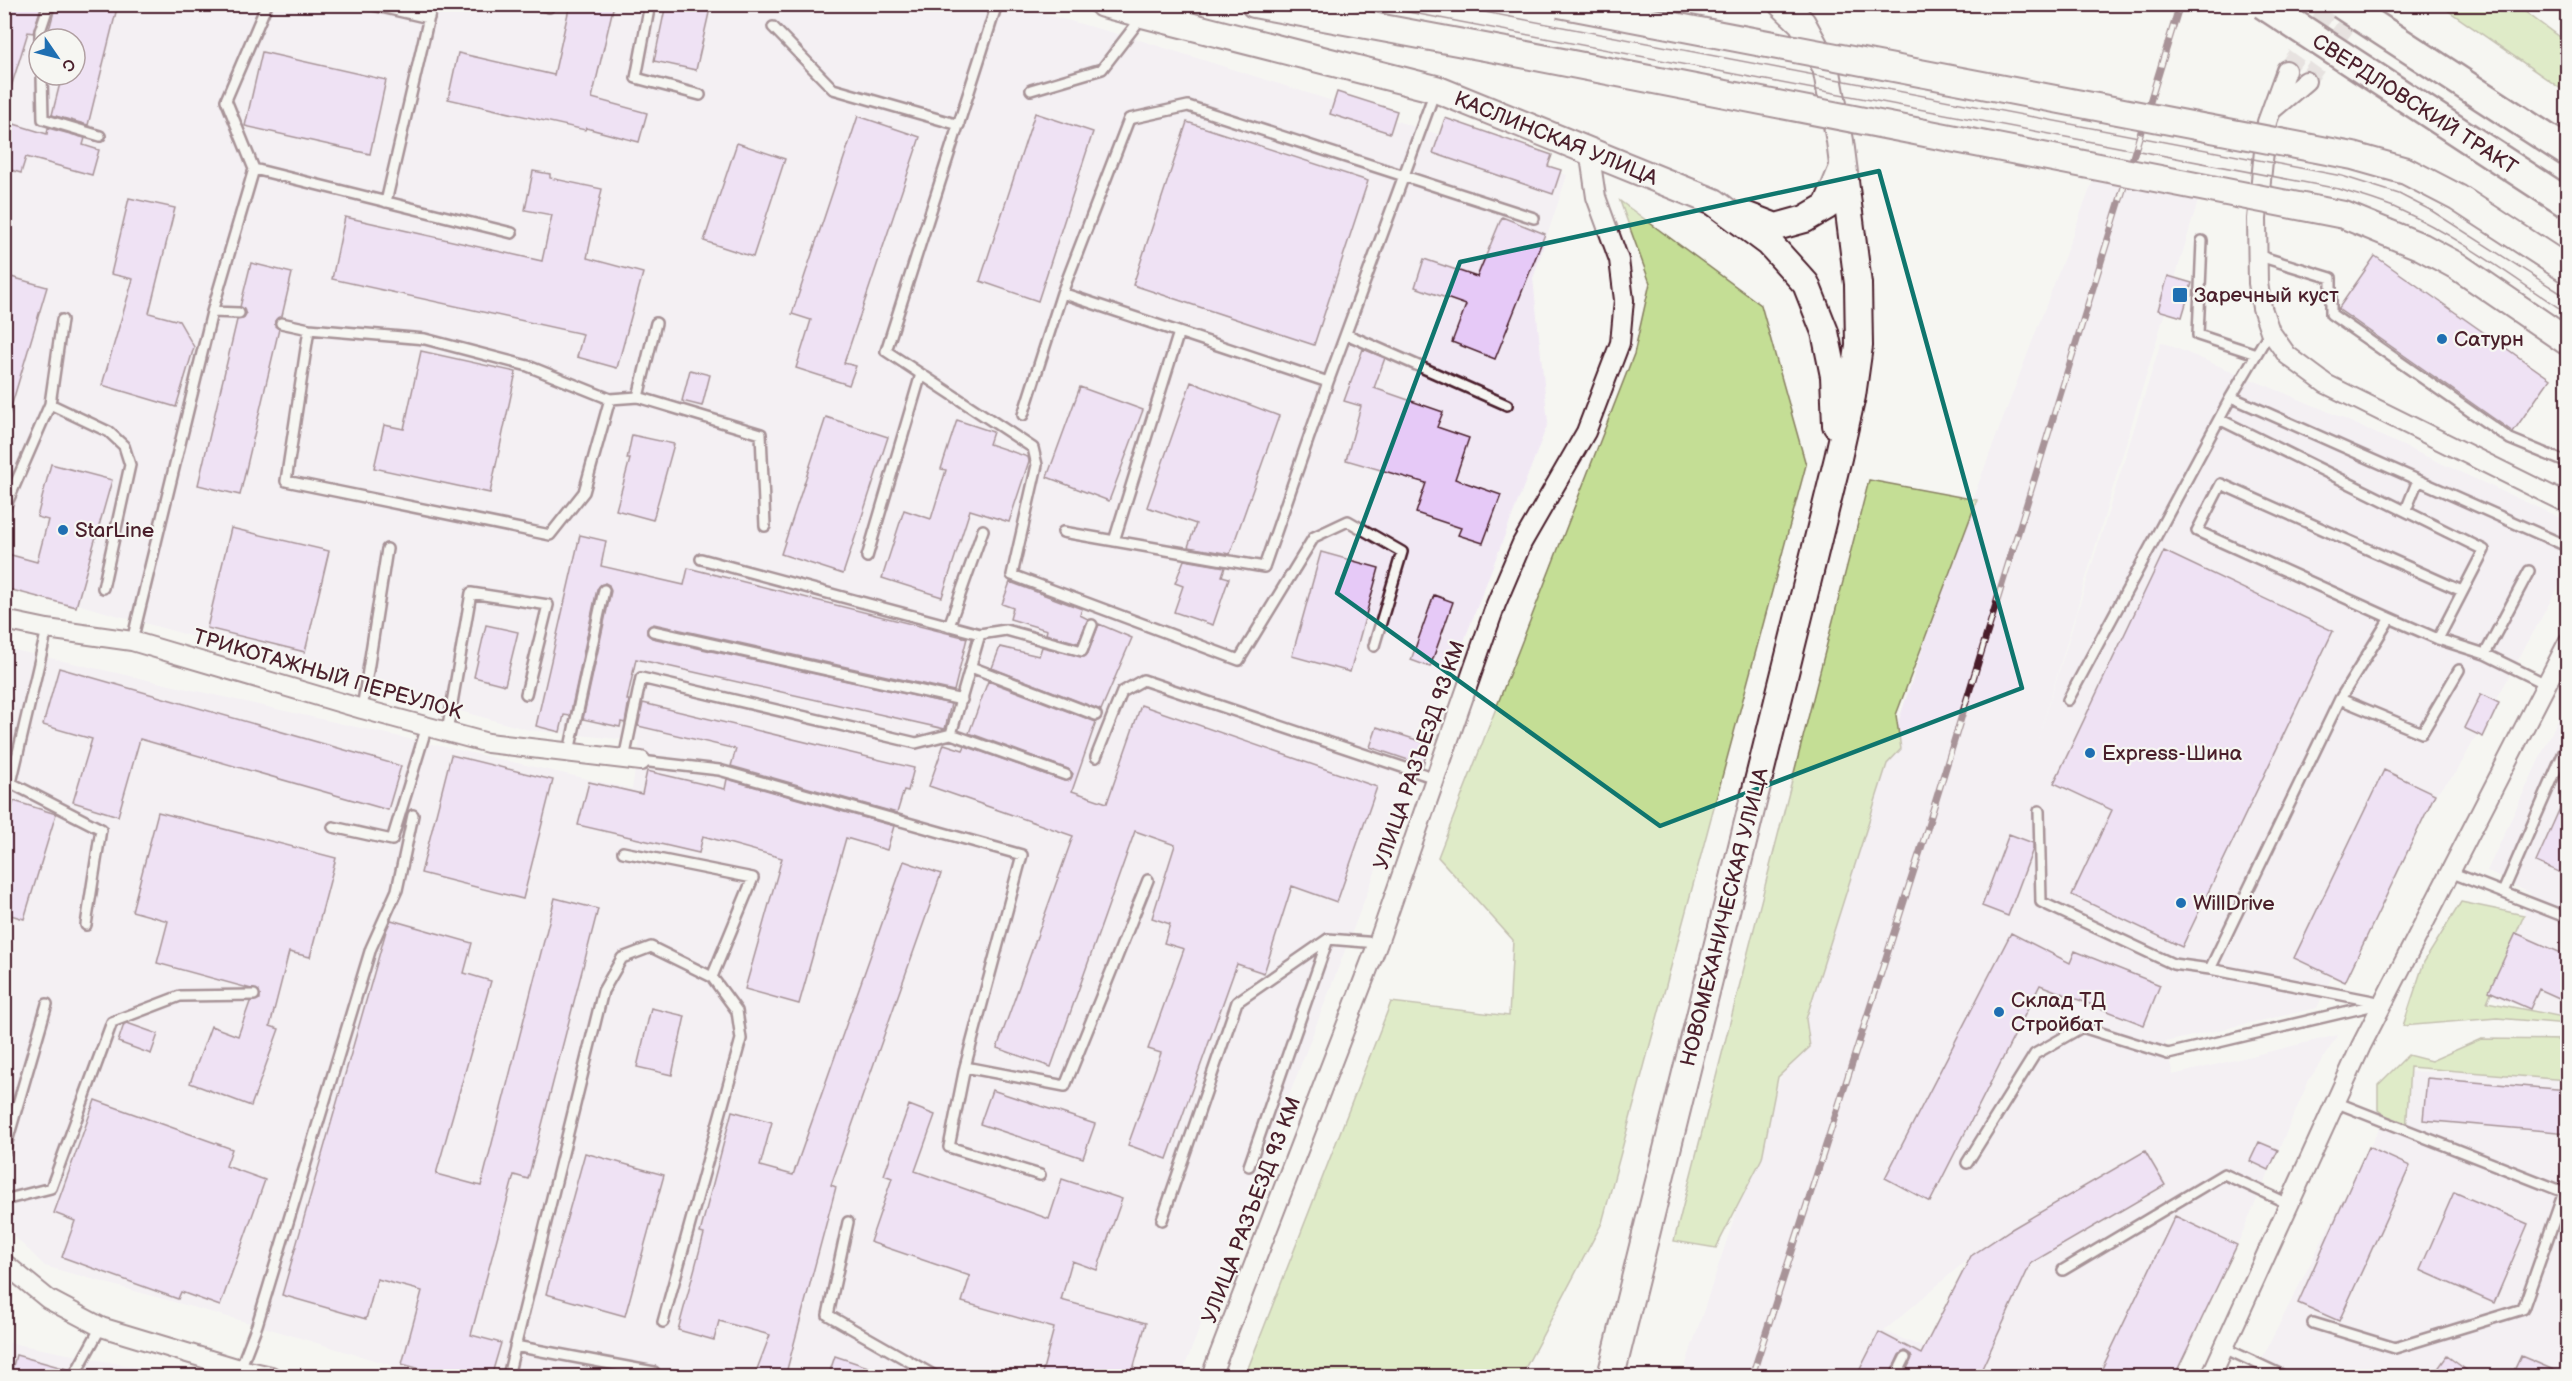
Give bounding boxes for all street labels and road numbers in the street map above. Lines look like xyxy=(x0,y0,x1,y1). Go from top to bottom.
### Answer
street label: СВЕРДЛОВСКИЙ ТРАКТ xyxy=(2307,29,2523,181)
street label: КАСЛИНСКАЯ УЛИЦА xyxy=(1450,86,1661,191)
street label: ТРИКОТАЖНЫЙ ПЕРЕУЛОК xyxy=(190,624,466,725)
street label: УЛИЦА РАЗЪЕЗД 93 КМ xyxy=(1368,637,1470,873)
street label: НОВОМЕХАНИЧЕСКАЯ УЛИЦА xyxy=(1675,765,1774,1069)
street label: УЛИЦА РАЗЪЕЗД 93 КМ xyxy=(1197,1093,1306,1327)

